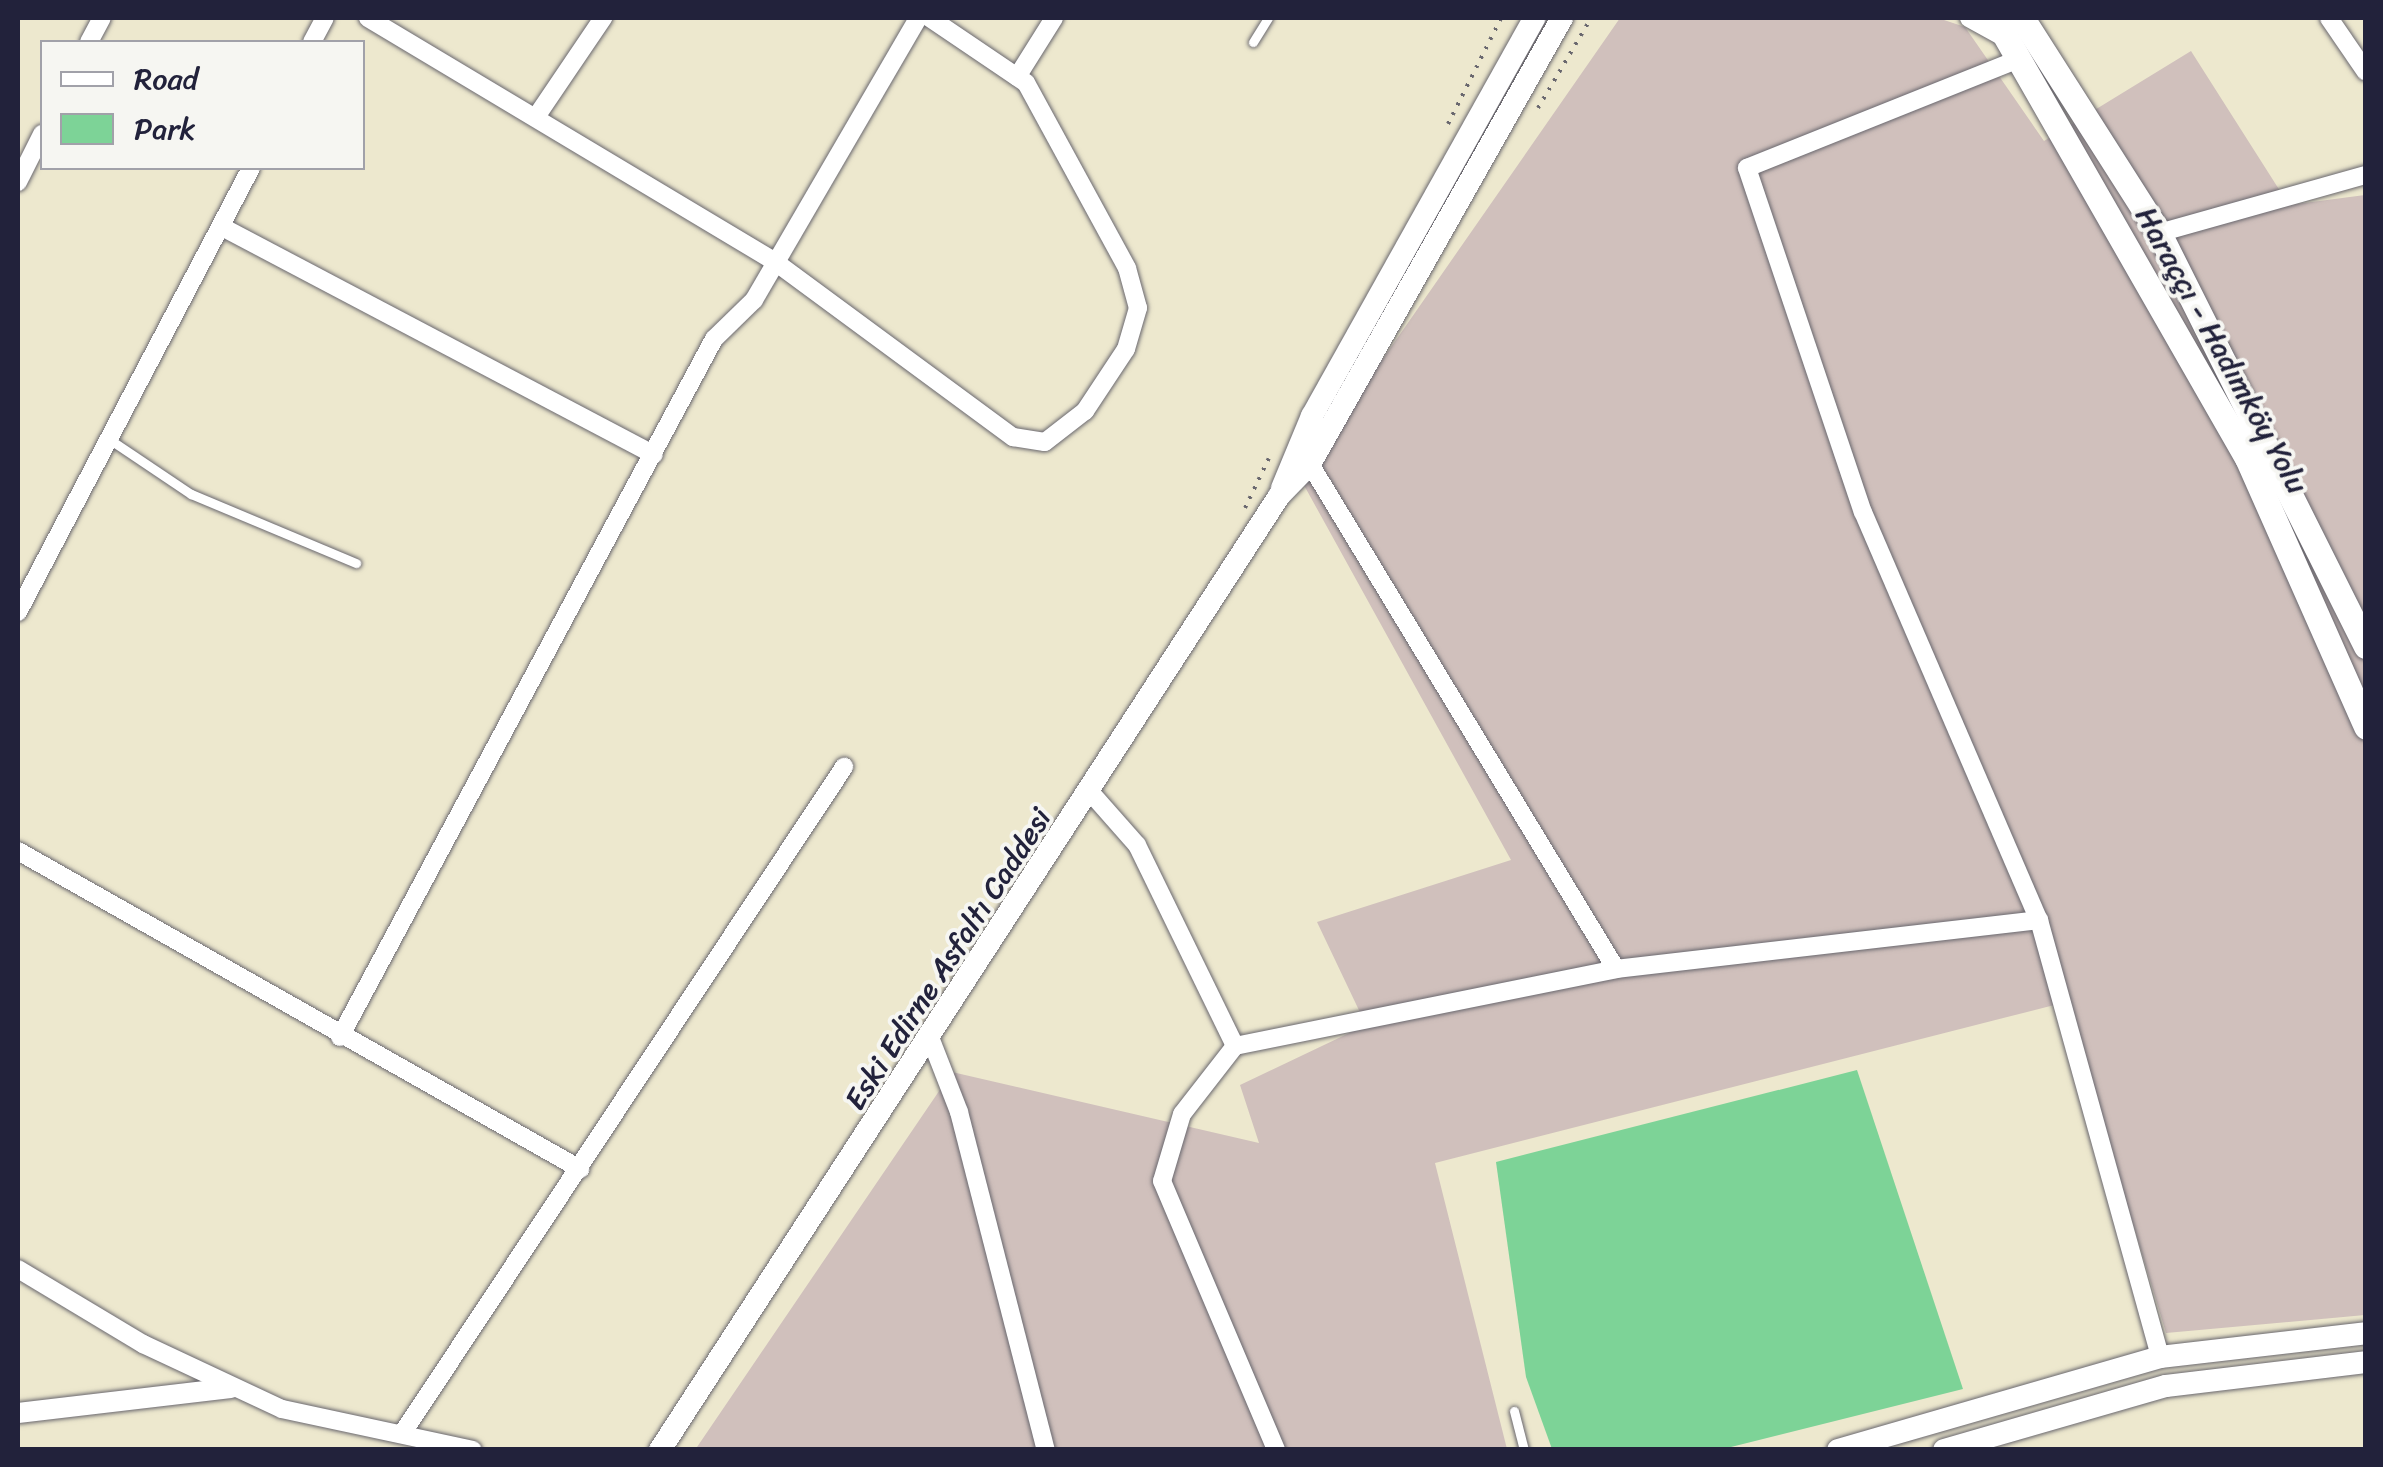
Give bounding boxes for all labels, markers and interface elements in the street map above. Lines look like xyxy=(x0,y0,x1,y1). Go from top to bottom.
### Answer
legend xyxy=(40,40,365,170)
text: Road xyxy=(134,52,198,106)
text: Park xyxy=(134,102,196,156)
street label: Haraççı - Hadımköy Yolu xyxy=(2128,200,2316,500)
street label: Eski Edirne Asfaltı Caddesi xyxy=(836,800,1060,1118)

